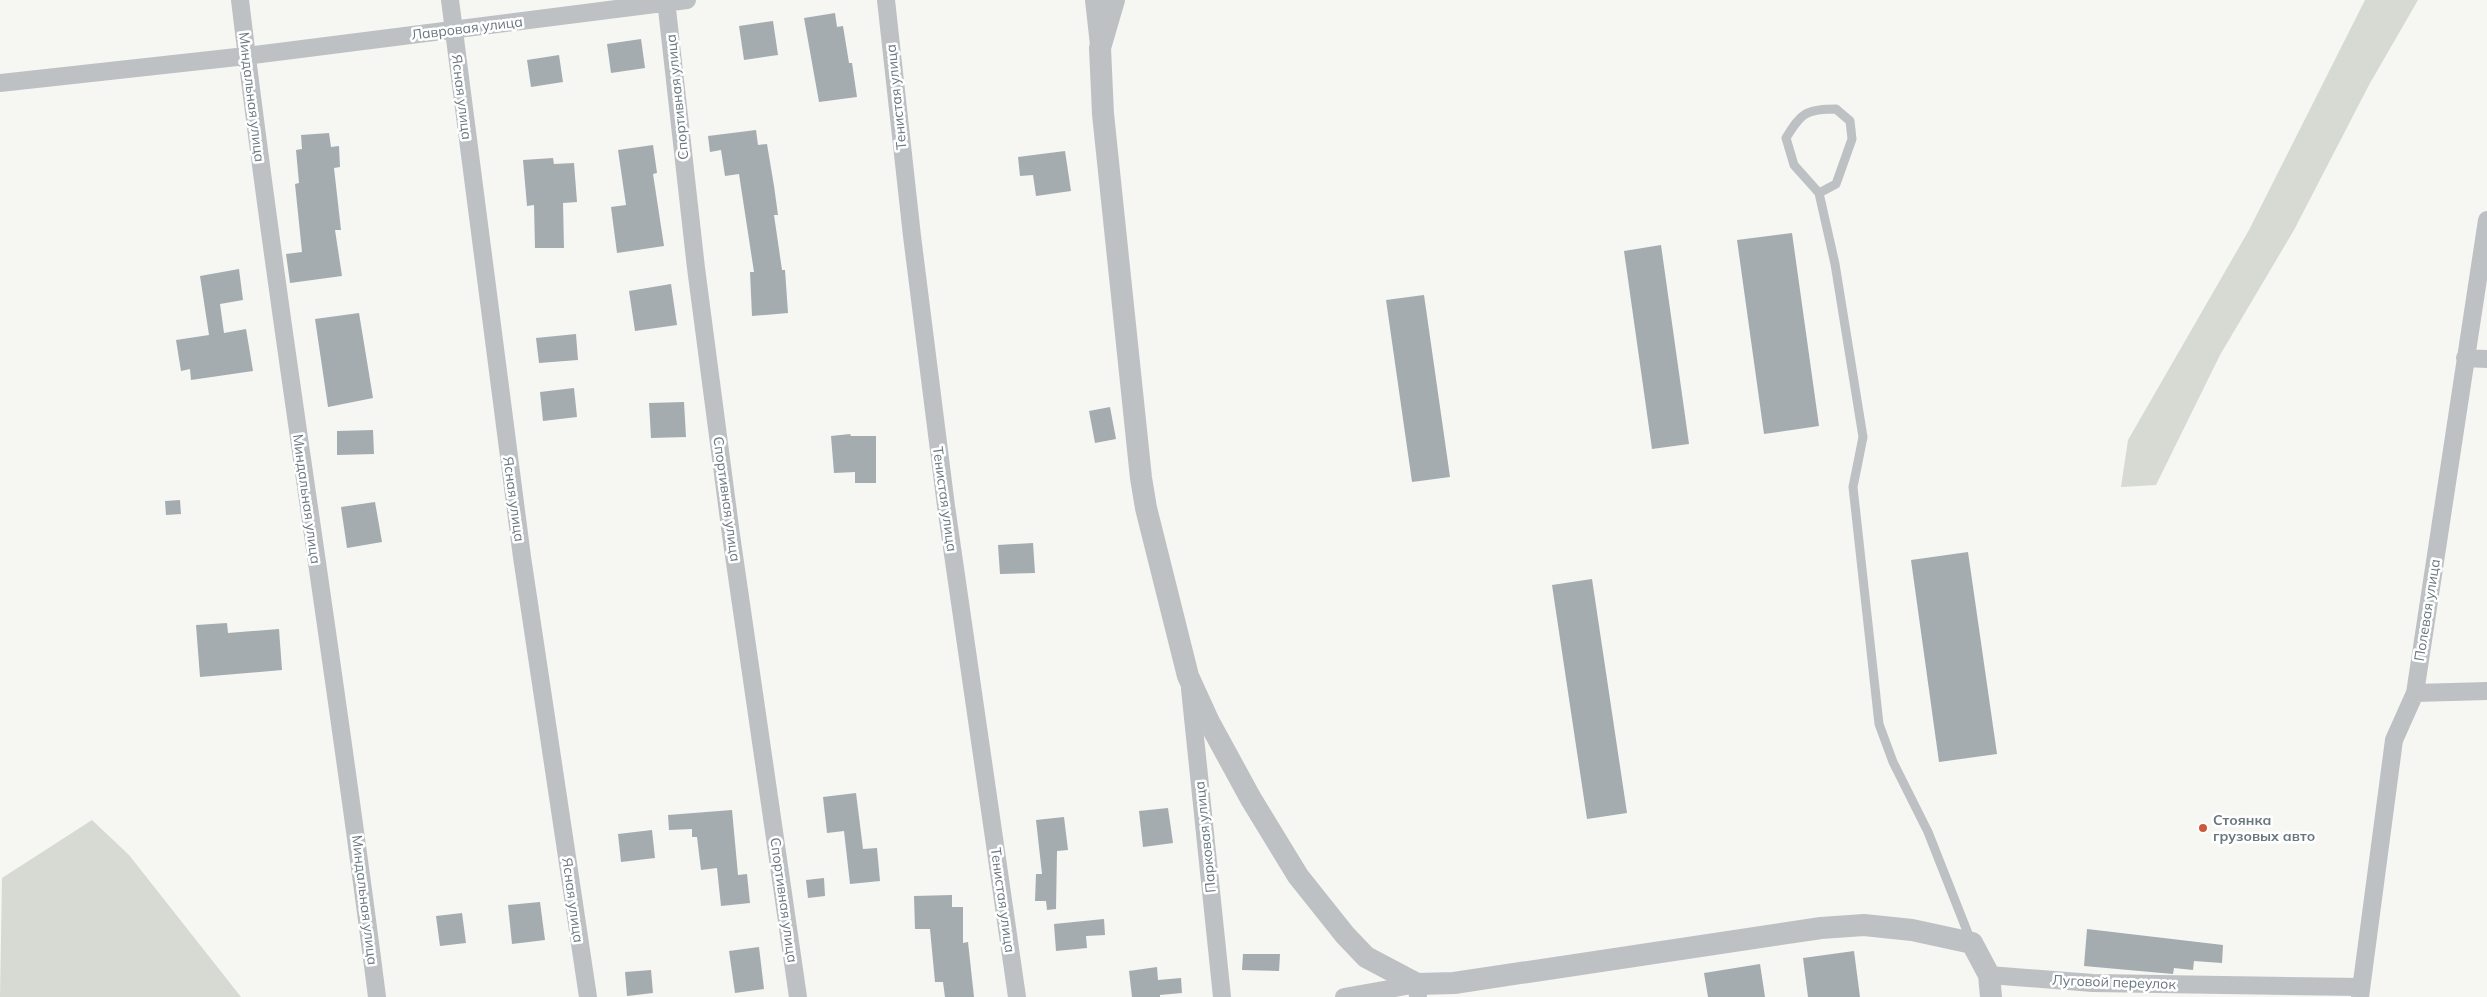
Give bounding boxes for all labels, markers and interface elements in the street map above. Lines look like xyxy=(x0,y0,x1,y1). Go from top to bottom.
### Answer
street label: Лавровая улица xyxy=(410,12,524,44)
street label: Миндальная улица xyxy=(235,31,269,163)
street label: Спортивная улица xyxy=(661,33,693,161)
street label: Тенистая улица xyxy=(882,43,910,151)
street label: Ясная улица xyxy=(448,53,476,141)
street label: Миндальная улица xyxy=(289,433,325,565)
street label: Спортивная улица xyxy=(709,435,745,563)
street label: Тенистая улица xyxy=(929,445,961,553)
street label: Ясная улица xyxy=(499,455,529,543)
street label: Полевая улица xyxy=(2410,558,2444,662)
street label: Парковая улица xyxy=(1190,780,1220,894)
place label: Стоянка грузовых авто xyxy=(2213,811,2315,845)
marker: Стоянка грузовых авто xyxy=(2197,822,2209,834)
street label: Миндальная улица xyxy=(348,834,382,966)
street label: Спортивная улица xyxy=(766,836,802,964)
street label: Тенистая улица xyxy=(987,846,1019,954)
street label: Ясная улица xyxy=(558,856,588,944)
street label: Луговой переулок xyxy=(2052,971,2177,993)

